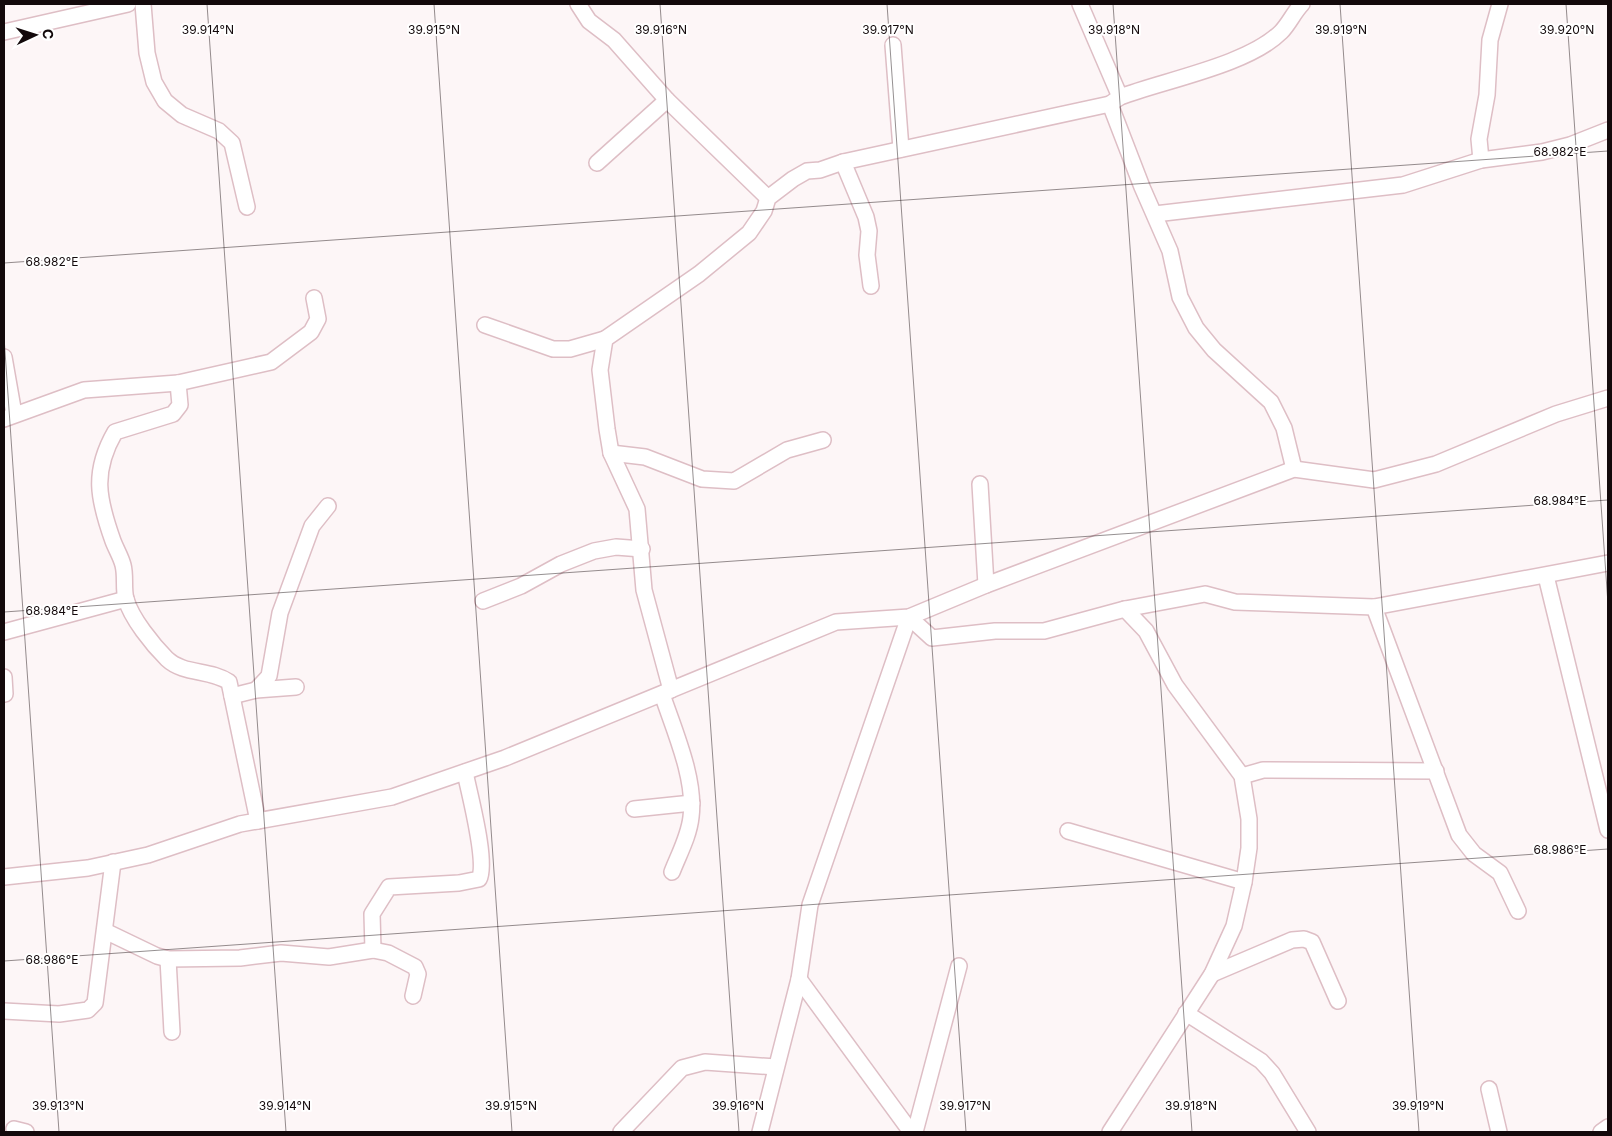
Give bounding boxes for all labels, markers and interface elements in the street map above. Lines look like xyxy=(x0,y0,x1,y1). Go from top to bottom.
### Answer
north arrow xyxy=(10,10,60,60)
text: 39.914°N xyxy=(182,22,234,37)
text: 39.915°N xyxy=(408,22,460,37)
text: 39.916°N xyxy=(635,22,687,37)
text: 39.917°N xyxy=(862,22,914,37)
text: 39.918°N xyxy=(1088,22,1140,37)
text: 39.919°N xyxy=(1315,22,1367,37)
text: 39.920°N xyxy=(1540,22,1594,37)
text: С xyxy=(40,28,57,40)
text: 68.982°E xyxy=(1534,144,1586,159)
text: 68.982°E xyxy=(26,254,78,269)
text: 68.984°E xyxy=(1533,493,1587,508)
text: 68.984°E xyxy=(25,603,79,618)
text: 68.986°E xyxy=(1534,842,1586,857)
text: 68.986°E xyxy=(26,952,78,967)
text: 39.913°N xyxy=(32,1098,84,1113)
text: 39.914°N xyxy=(259,1098,311,1113)
text: 39.915°N xyxy=(485,1098,537,1113)
text: 39.916°N xyxy=(712,1098,764,1113)
text: 39.917°N xyxy=(939,1098,991,1113)
text: 39.918°N xyxy=(1165,1098,1217,1113)
text: 39.919°N xyxy=(1392,1098,1444,1113)

